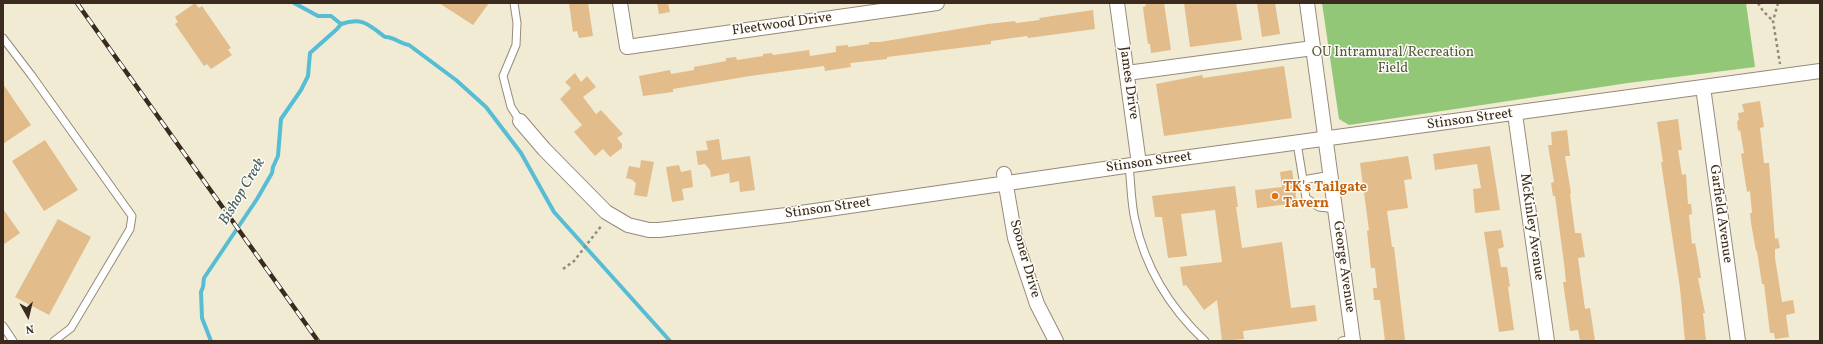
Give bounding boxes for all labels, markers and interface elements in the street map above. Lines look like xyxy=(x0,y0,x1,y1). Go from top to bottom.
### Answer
street label: Fleetwood Drive xyxy=(731,10,833,40)
street label: James Drive xyxy=(1115,45,1141,121)
park label: OU Intramural/Recreation Field xyxy=(1312,45,1474,78)
street label: Stinson Street xyxy=(1426,106,1514,134)
street label: Stinson Street xyxy=(1105,149,1193,177)
water label: Bishop Creek xyxy=(216,155,270,229)
street label: Garfield Avenue xyxy=(1705,164,1735,264)
street label: McKinley Avenue xyxy=(1515,172,1547,282)
place label: TK's Tailgate Tavern xyxy=(1283,180,1367,212)
marker: TK's Tailgate Tavern xyxy=(1270,191,1280,201)
street label: Stinson Street xyxy=(784,195,872,223)
street label: Sooner Drive xyxy=(1005,218,1043,300)
street label: George Avenue xyxy=(1328,220,1358,314)
north arrow xyxy=(8,296,48,336)
text: N xyxy=(25,320,35,336)

